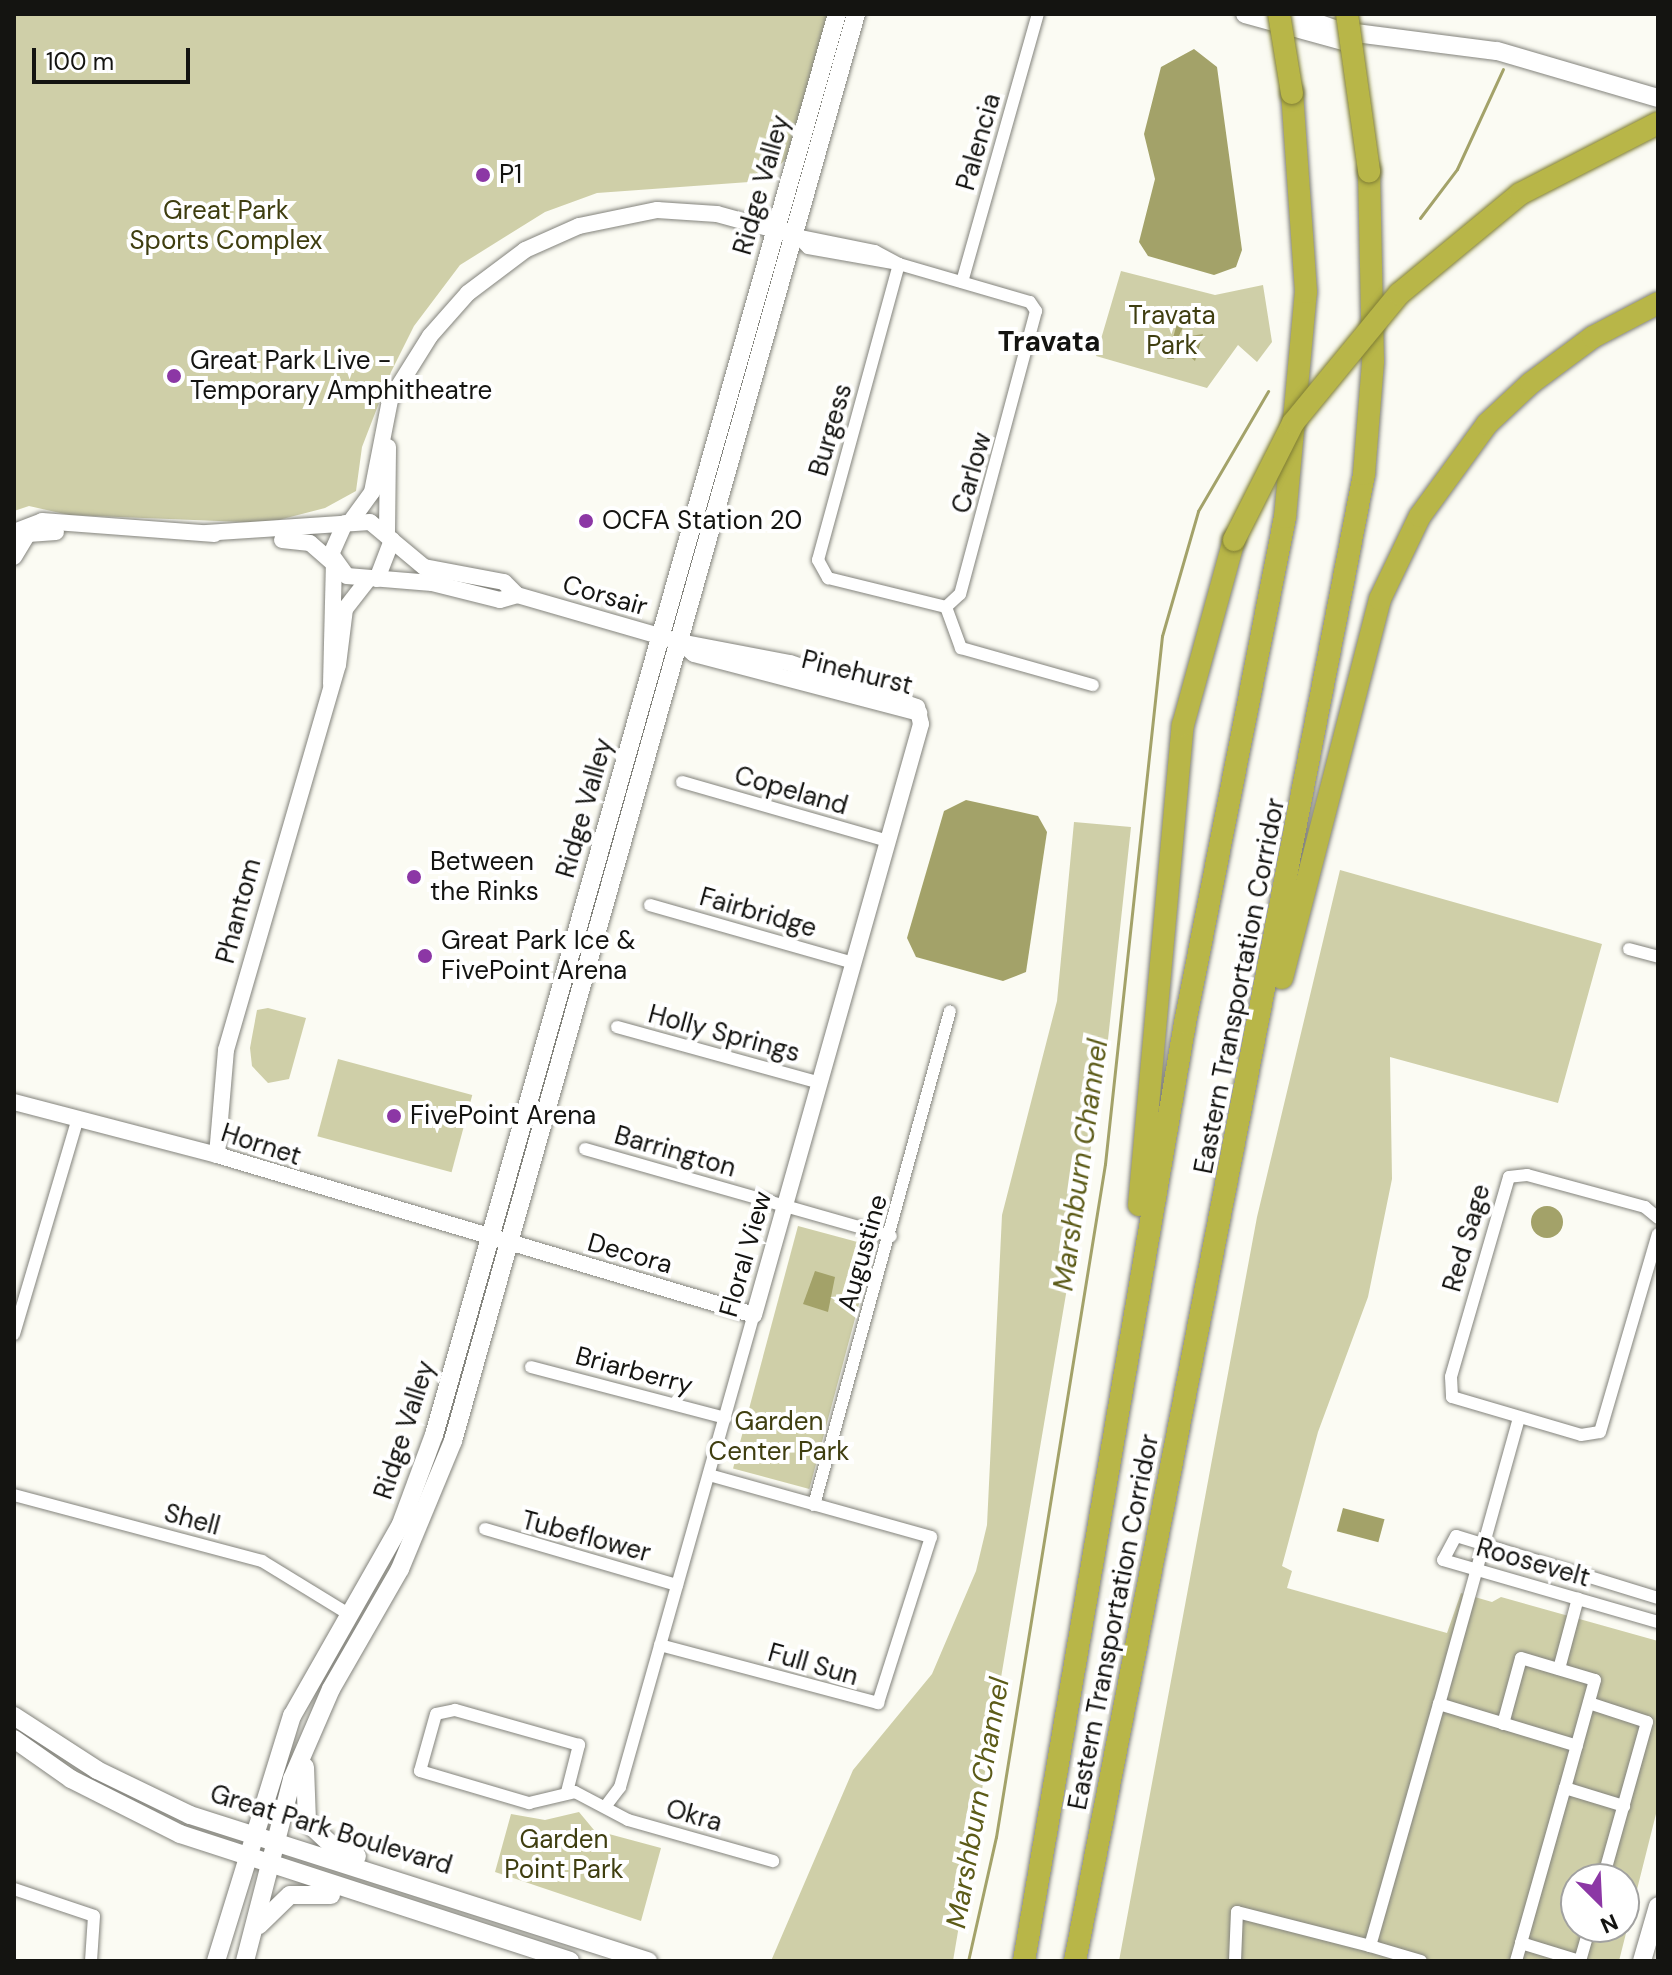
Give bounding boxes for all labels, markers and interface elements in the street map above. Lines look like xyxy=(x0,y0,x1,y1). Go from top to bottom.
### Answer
scale bar xyxy=(36,32,194,82)
text: 100 m xyxy=(46,46,114,77)
street label: Palencia xyxy=(950,90,1008,194)
street label: Ridge Valley xyxy=(727,111,797,259)
place label: P1 xyxy=(499,159,522,191)
marker: P1 xyxy=(474,166,492,184)
park label: Great Park Sports Complex xyxy=(130,195,322,256)
park label: Travata Park xyxy=(1128,300,1216,362)
district label: Travata xyxy=(998,325,1100,359)
place label: Great Park Live - Temporary Amphitheatre xyxy=(190,345,492,406)
marker: Great Park Live - Temporary Amphitheatre xyxy=(165,367,183,385)
street label: Burgess xyxy=(803,380,859,480)
street label: Carlow xyxy=(946,429,998,517)
place label: OCFA Station 20 xyxy=(602,505,802,537)
marker: OCFA Station 20 xyxy=(577,512,595,530)
street label: Corsair xyxy=(559,569,651,623)
street label: Pinehurst xyxy=(798,644,916,702)
street label: Ridge Valley xyxy=(550,734,620,882)
street label: Copeland xyxy=(731,760,851,822)
street label: Eastern Transportation Corridor xyxy=(1188,795,1292,1177)
place label: Between the Rinks xyxy=(430,846,539,908)
street label: Phantom xyxy=(210,855,268,967)
marker: Between the Rinks xyxy=(405,868,423,886)
street label: Fairbridge xyxy=(696,881,820,945)
place label: Great Park Ice & FivePoint Arena xyxy=(441,925,635,986)
marker: Great Park Ice & FivePoint Arena xyxy=(416,947,434,965)
street label: Holly Springs xyxy=(645,999,803,1069)
water label: Marshburn Channel xyxy=(1047,1037,1115,1293)
place label: FivePoint Arena xyxy=(410,1100,596,1132)
marker: FivePoint Arena xyxy=(385,1107,403,1125)
street label: Hornet xyxy=(217,1117,305,1173)
street label: Barrington xyxy=(611,1120,739,1184)
street label: Red Sage xyxy=(1437,1181,1497,1295)
street label: Floral View xyxy=(713,1188,779,1320)
street label: Augustine xyxy=(831,1191,895,1315)
street label: Decora xyxy=(584,1227,676,1281)
street label: Briarberry xyxy=(572,1340,696,1402)
street label: Ridge Valley xyxy=(368,1357,442,1503)
park label: Garden Center Park xyxy=(709,1406,849,1468)
street label: Eastern Transportation Corridor xyxy=(1062,1431,1166,1813)
street label: Shell xyxy=(161,1498,223,1542)
street label: Tubeflower xyxy=(518,1505,654,1569)
street label: Roosevelt xyxy=(1473,1532,1593,1594)
street label: Full Sun xyxy=(764,1637,862,1693)
water label: Marshburn Channel xyxy=(939,1675,1017,1931)
street label: Great Park Boulevard xyxy=(206,1778,456,1882)
street label: Okra xyxy=(662,1793,726,1839)
park label: Garden Point Park xyxy=(504,1824,624,1886)
north arrow xyxy=(1560,1863,1640,1943)
text: N xyxy=(1596,1907,1622,1940)

